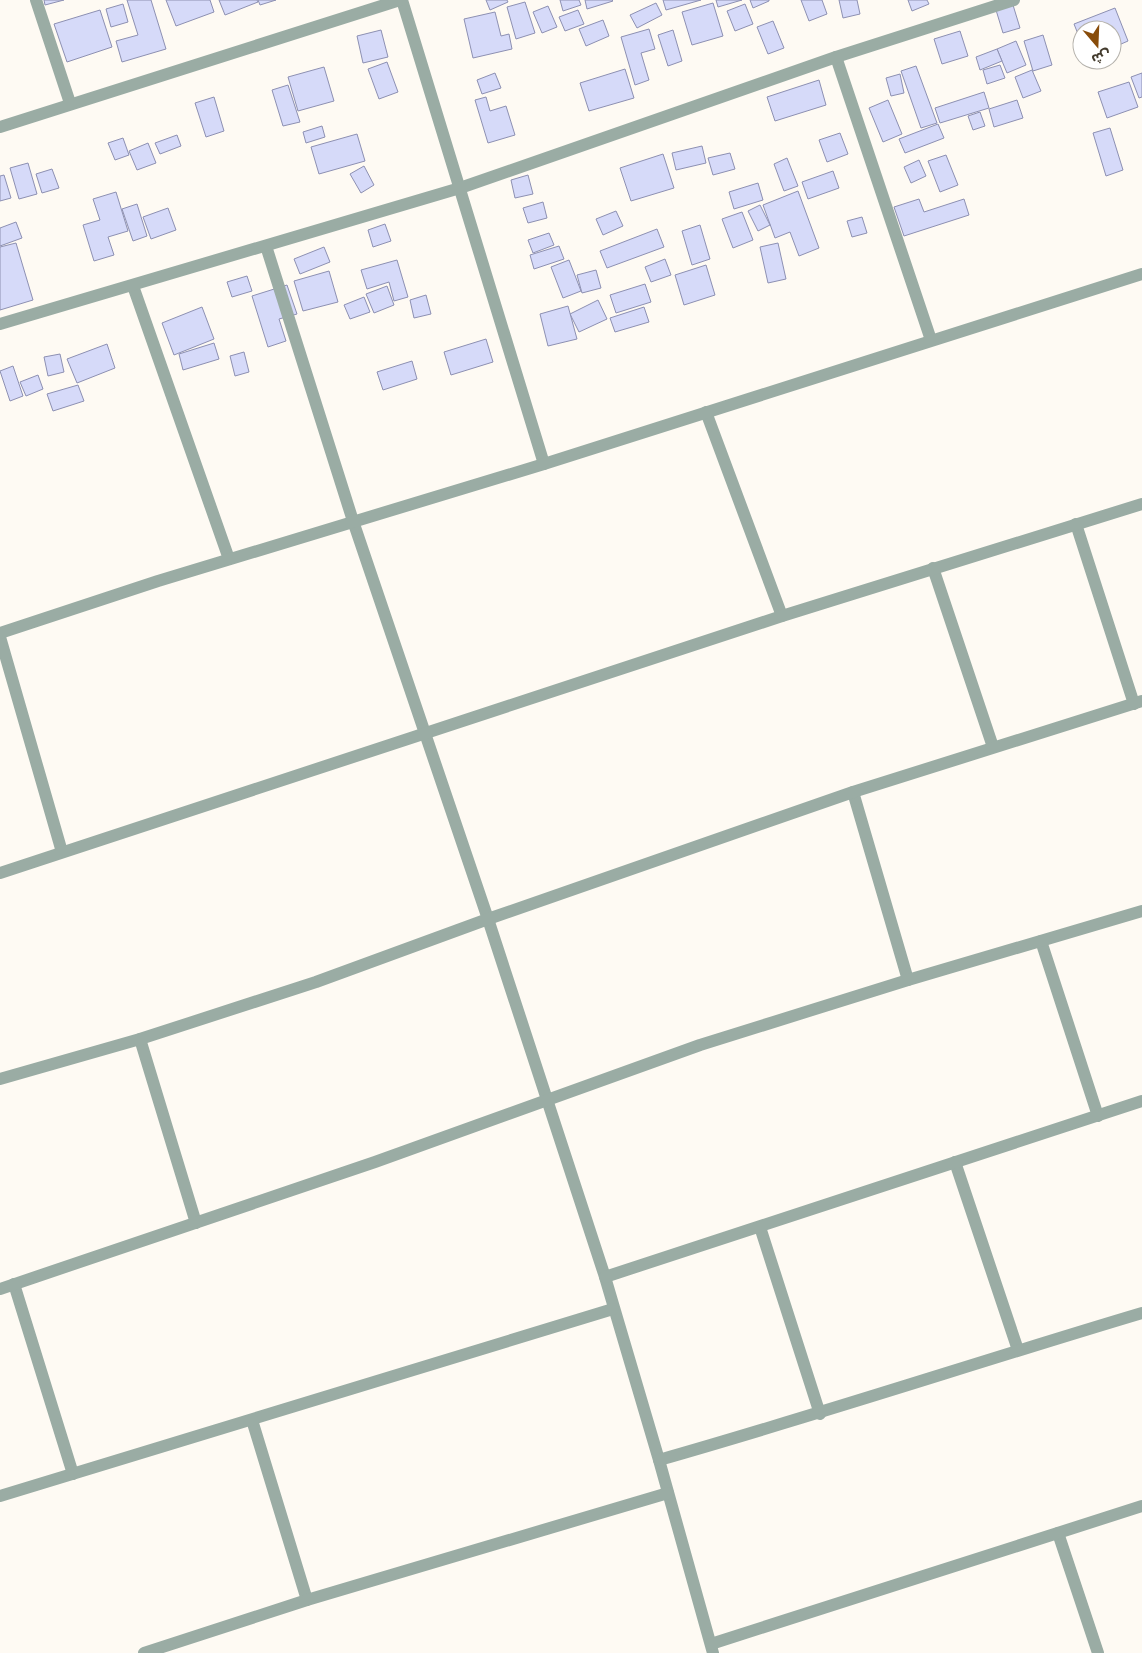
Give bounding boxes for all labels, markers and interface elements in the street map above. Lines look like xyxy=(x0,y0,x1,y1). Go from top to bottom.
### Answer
north arrow xyxy=(1072,20,1122,70)
text: ش xyxy=(1089,46,1114,70)

